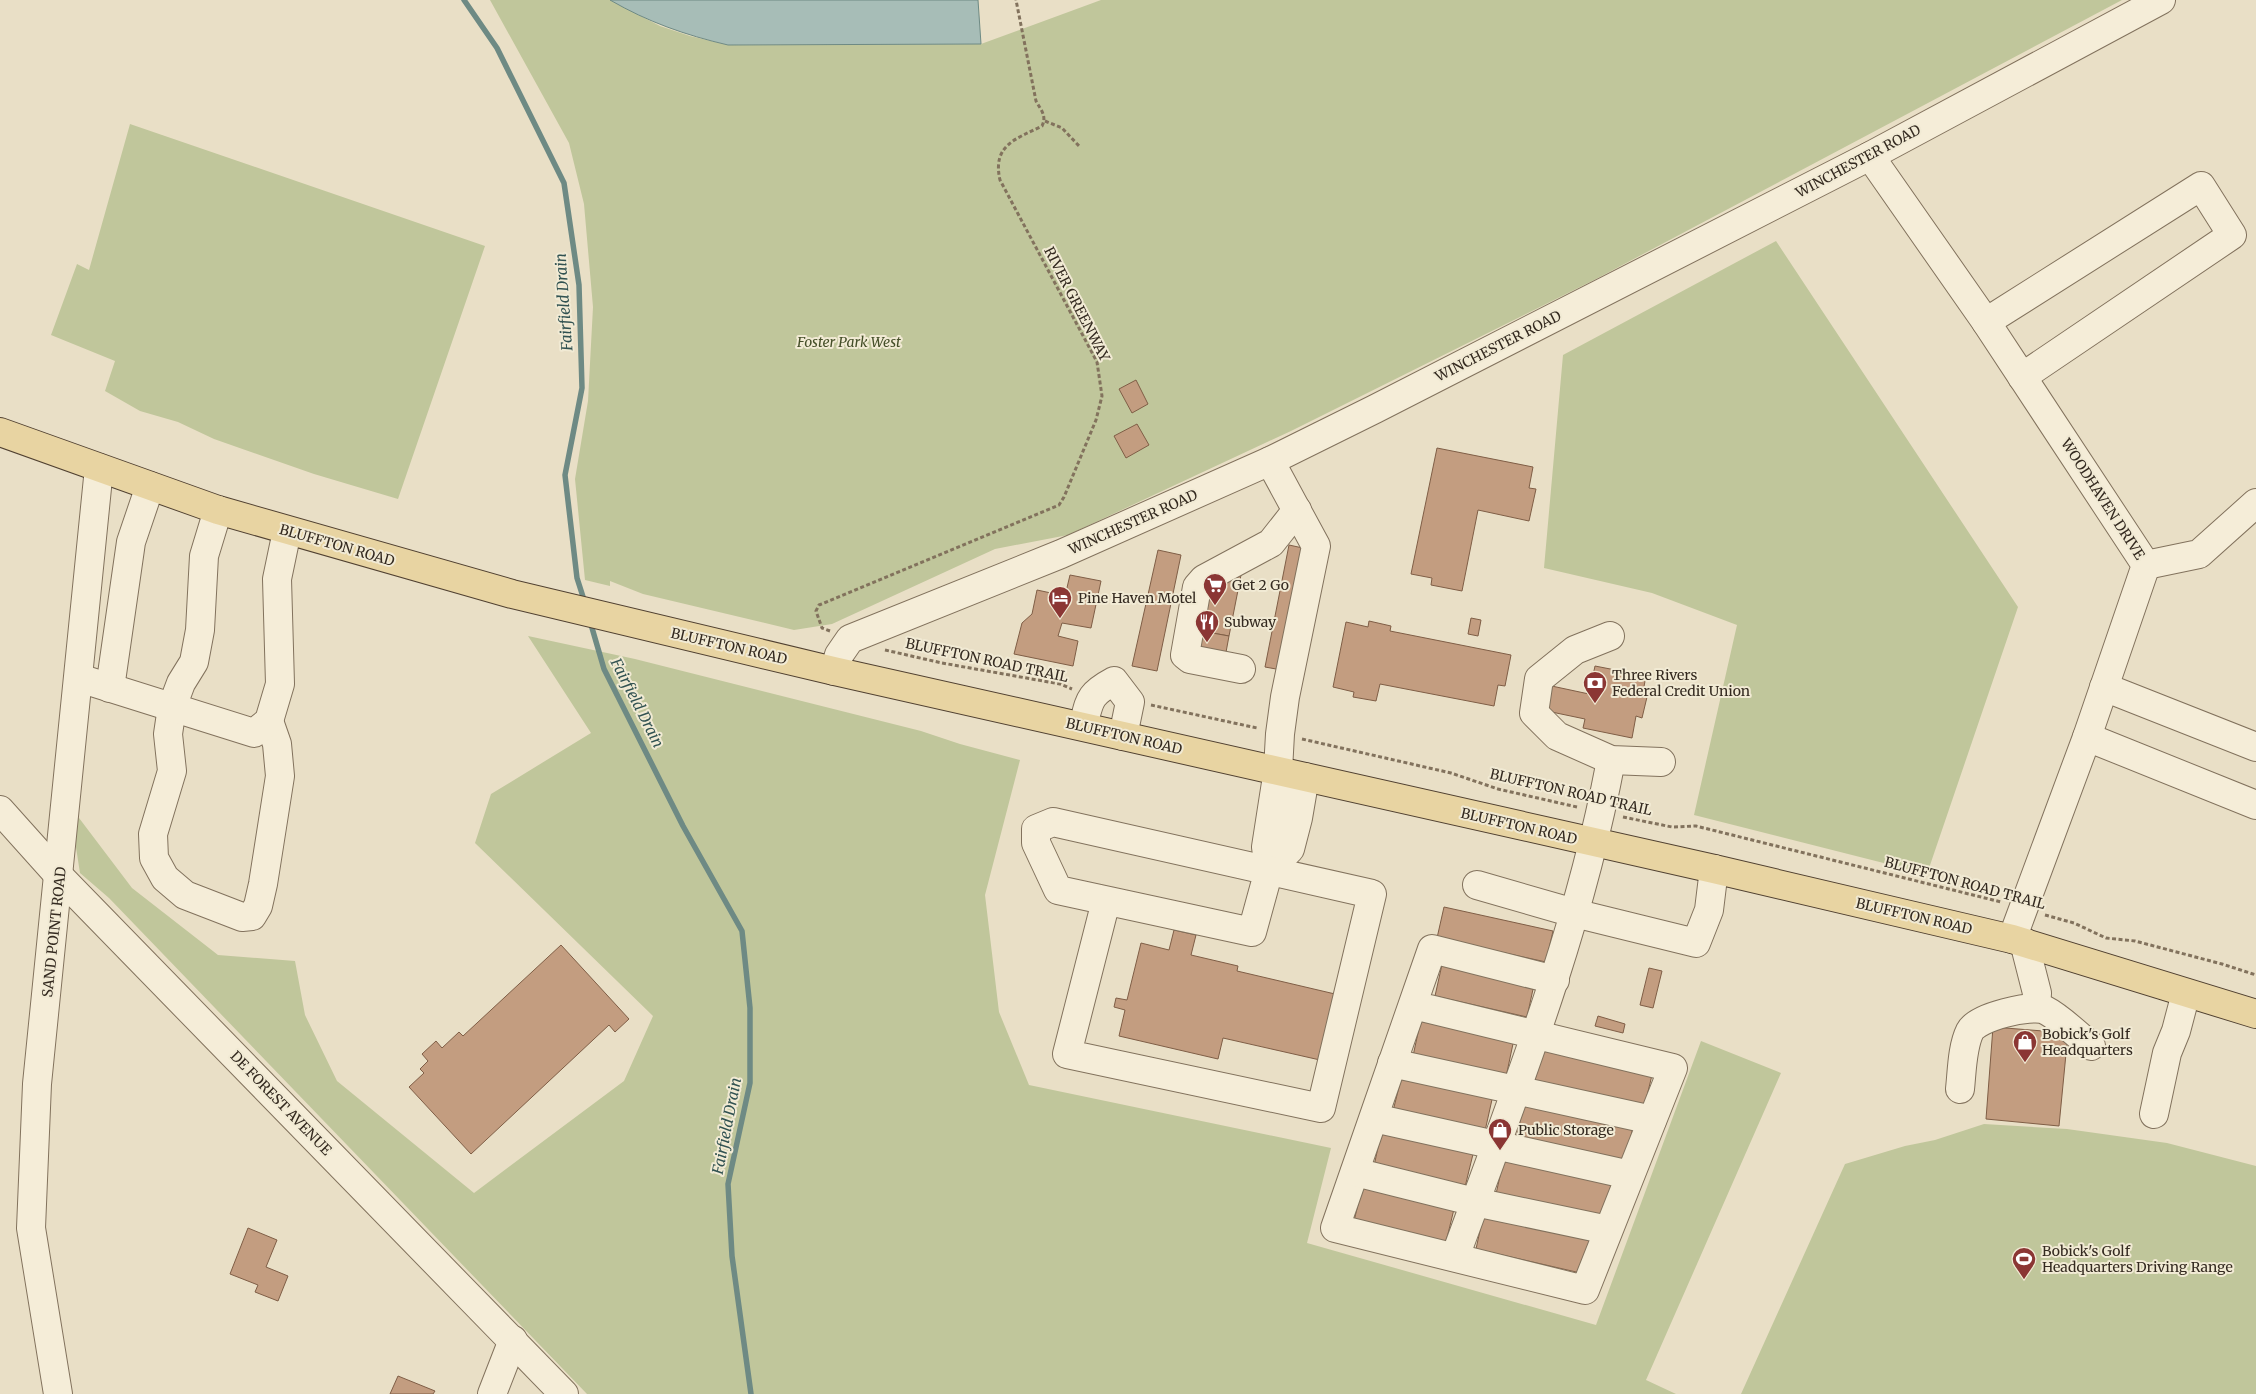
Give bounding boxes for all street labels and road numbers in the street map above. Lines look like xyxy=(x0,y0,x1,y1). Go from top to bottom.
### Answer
street label: WINCHESTER ROAD xyxy=(1791,120,1924,202)
street label: RIVER GREENWAY xyxy=(1040,244,1114,365)
street label: WINCHESTER ROAD xyxy=(1431,306,1565,386)
street label: WOODHAVEN DRIVE xyxy=(2057,434,2149,563)
street label: WINCHESTER ROAD xyxy=(1065,485,1201,559)
street label: BLUFFTON ROAD xyxy=(277,520,397,570)
street label: BLUFFTON ROAD xyxy=(669,624,789,668)
street label: BLUFFTON ROAD TRAIL xyxy=(904,634,1070,686)
street label: BLUFFTON ROAD xyxy=(1064,714,1184,758)
street label: BLUFFTON ROAD TRAIL xyxy=(1488,765,1654,820)
street label: BLUFFTON ROAD xyxy=(1459,804,1579,848)
street label: BLUFFTON ROAD TRAIL xyxy=(1883,853,2048,913)
street label: SAND POINT ROAD xyxy=(38,865,70,998)
street label: BLUFFTON ROAD xyxy=(1854,894,1974,938)
street label: DE FOREST AVENUE xyxy=(227,1047,335,1159)

